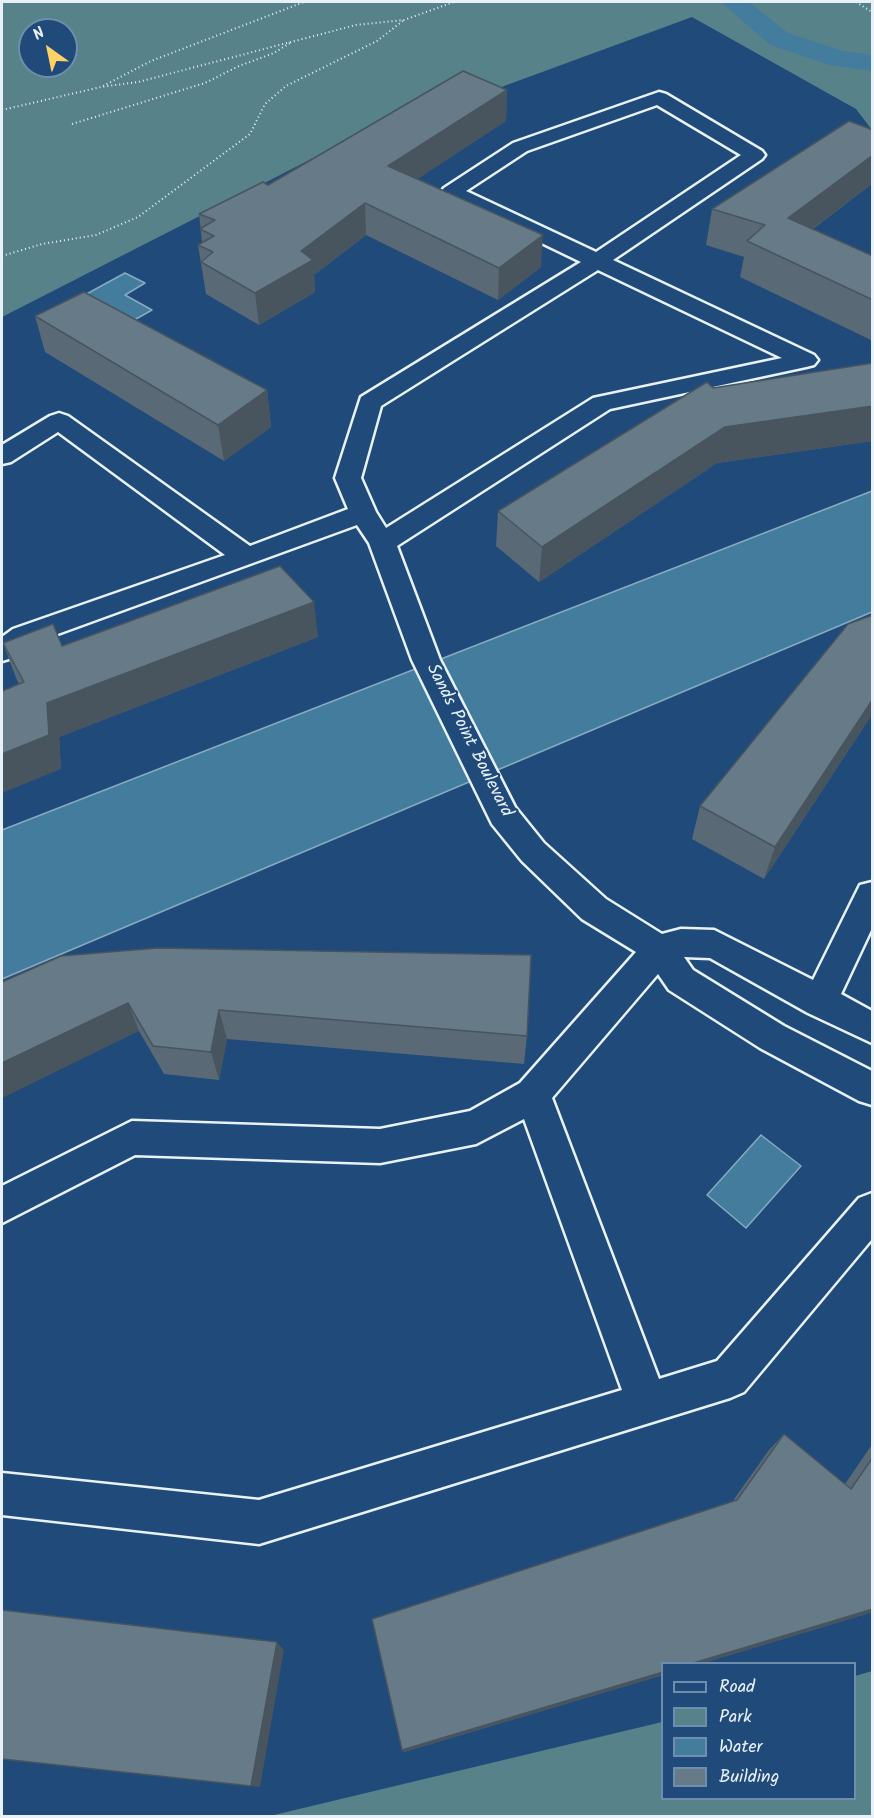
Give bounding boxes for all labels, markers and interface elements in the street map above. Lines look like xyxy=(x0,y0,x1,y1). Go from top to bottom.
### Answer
north arrow xyxy=(18,18,78,78)
text: N xyxy=(28,21,50,47)
street label: Sands Point Boulevard xyxy=(420,661,516,821)
legend xyxy=(661,1662,856,1800)
text: Road xyxy=(719,1673,755,1702)
text: Park xyxy=(719,1703,752,1732)
text: Water xyxy=(719,1733,763,1762)
text: Building xyxy=(719,1763,779,1792)

